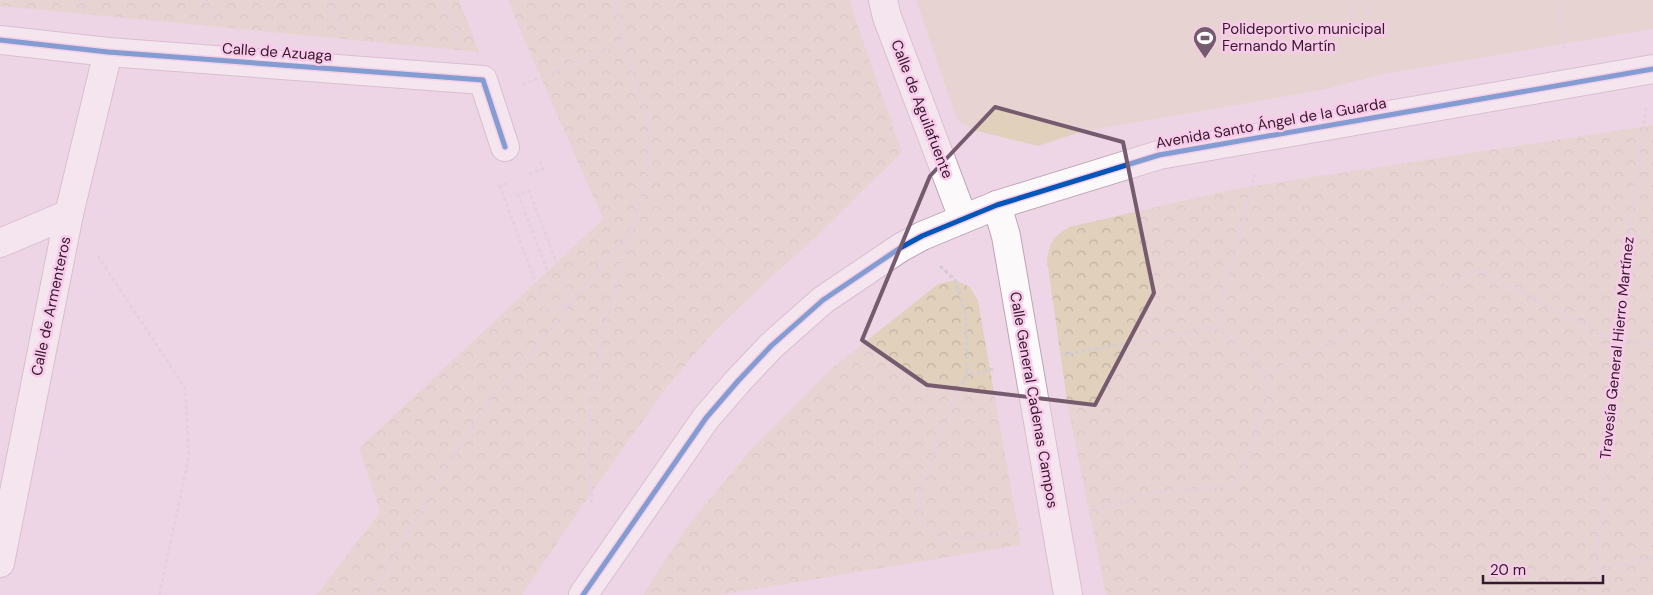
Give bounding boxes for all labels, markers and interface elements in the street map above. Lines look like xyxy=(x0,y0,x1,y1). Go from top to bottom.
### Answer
place label: Polideportivo municipal Fernando Martín xyxy=(1222,19,1385,56)
sports icon: Polideportivo municipal Fernando Martín xyxy=(1192,25,1218,59)
street label: Calle de Aguilafuente xyxy=(886,37,958,181)
street label: Calle de Azuaga xyxy=(221,38,333,66)
street label: Avenida Santo Ángel de la Guarda xyxy=(1154,93,1388,153)
street label: Calle de Armenteros xyxy=(26,235,76,377)
street label: Travesía General Hierro Martínez xyxy=(1595,236,1639,460)
street label: Calle General Cadenas Campos xyxy=(1005,290,1063,510)
scale bar xyxy=(1483,552,1603,584)
text: 20 m xyxy=(1490,560,1526,580)

